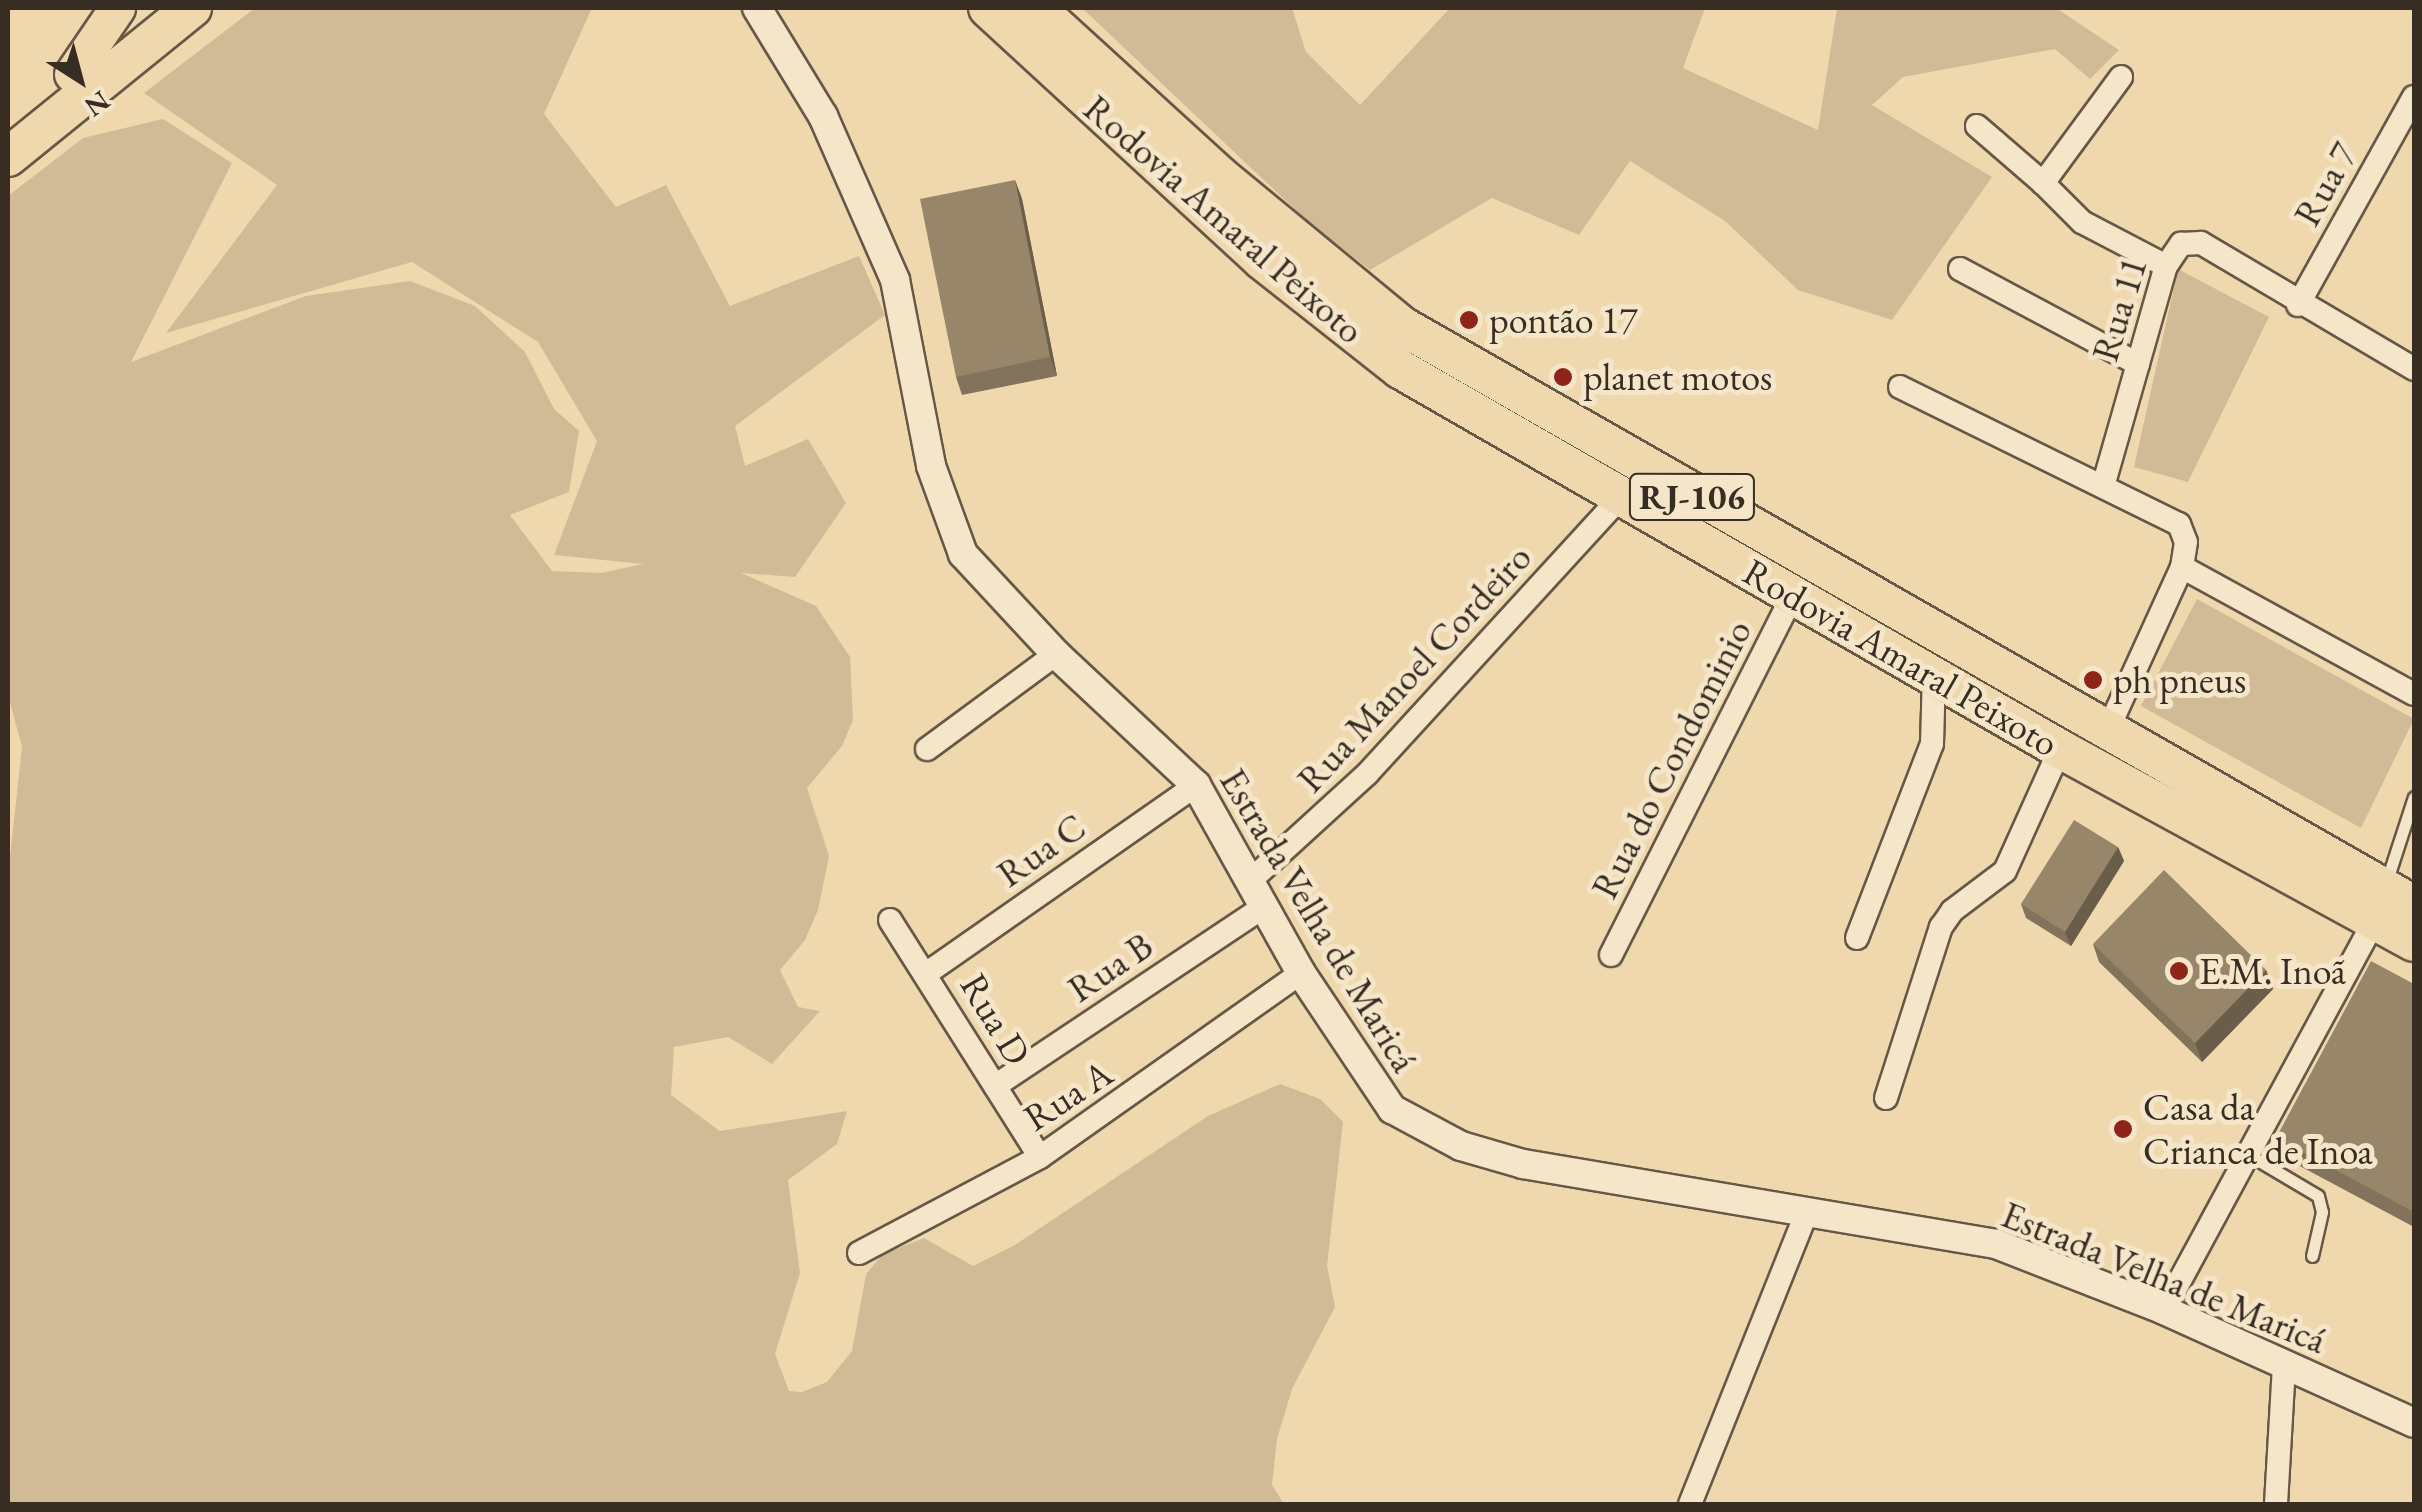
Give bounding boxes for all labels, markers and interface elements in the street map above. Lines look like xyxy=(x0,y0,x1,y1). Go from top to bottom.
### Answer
north arrow xyxy=(30,30,130,130)
text: N xyxy=(78,83,117,125)
street label: Rodovia Amaral Peixoto xyxy=(1075,85,1373,353)
street label: Rua 7 xyxy=(2284,134,2366,234)
street label: Rua 11 xyxy=(2082,251,2156,367)
place label: pontão 17 xyxy=(1489,297,1638,343)
marker: pontão 17 xyxy=(1458,309,1480,331)
place label: planet motos xyxy=(1583,354,1772,400)
marker: planet motos xyxy=(1552,366,1574,388)
road number: RJ-106 xyxy=(1627,467,1757,527)
street label: Rua Manoel Cordeiro xyxy=(1287,535,1541,801)
street label: Rodovia Amaral Peixoto xyxy=(1736,548,2066,766)
street label: Rua do Condominio xyxy=(1581,612,1761,906)
place label: ph pneus xyxy=(2113,657,2246,703)
marker: ph pneus xyxy=(2082,669,2104,691)
street label: Estrada Velha de Maricá xyxy=(1210,760,1428,1080)
street label: Rua C xyxy=(988,804,1094,896)
street label: Rua B xyxy=(1059,922,1161,1012)
place label: E.M. Inoã xyxy=(2199,948,2346,994)
marker: E.M. Inoã xyxy=(2168,960,2190,982)
street label: Rua D xyxy=(951,965,1041,1073)
street label: Rua A xyxy=(1015,1050,1121,1140)
place label: Casa da Crianca de Inoa xyxy=(2143,1084,2373,1174)
marker: Casa da Crianca de Inoa xyxy=(2112,1118,2134,1140)
street label: Estrada Velha de Maricá xyxy=(1995,1191,2333,1363)

